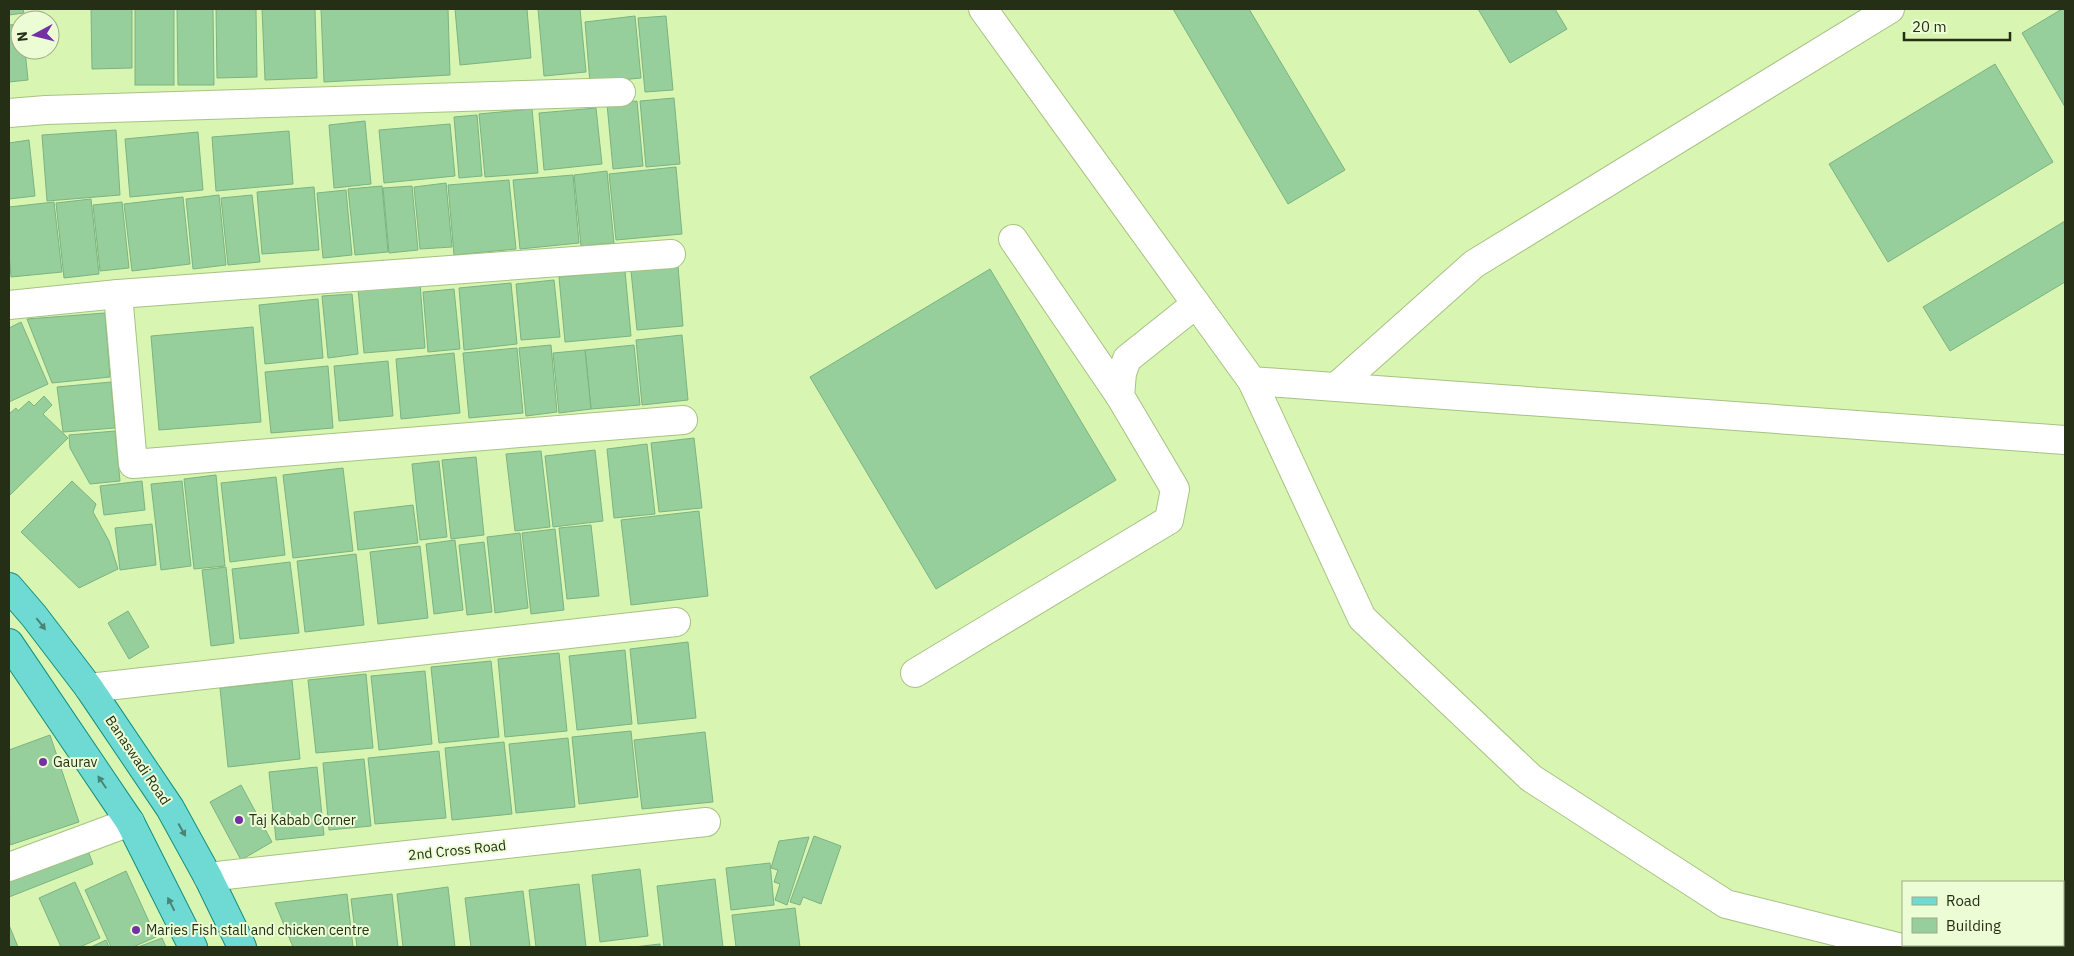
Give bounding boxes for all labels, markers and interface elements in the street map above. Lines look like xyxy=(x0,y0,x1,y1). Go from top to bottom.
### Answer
north arrow xyxy=(10,10,60,60)
scale bar xyxy=(1904,10,2010,42)
text: 20 m xyxy=(1912,17,1947,36)
text: N xyxy=(13,30,32,43)
one-way arrow xyxy=(35,617,46,630)
street label: Banaswadi Road xyxy=(101,712,175,808)
place label: Gaurav xyxy=(53,753,98,771)
marker: Gaurav xyxy=(37,756,49,768)
one-way arrow xyxy=(97,775,107,788)
place label: Taj Kabab Corner xyxy=(249,811,356,829)
marker: Taj Kabab Corner xyxy=(233,814,245,826)
one-way arrow xyxy=(178,823,187,837)
street label: 2nd Cross Road xyxy=(407,836,507,864)
legend xyxy=(1902,881,2064,946)
text: Road xyxy=(1946,891,1981,910)
one-way arrow xyxy=(167,897,175,911)
text: Building xyxy=(1946,916,2001,935)
place label: Maries Fish stall and chicken centre xyxy=(146,921,370,939)
marker: Maries Fish stall and chicken centre xyxy=(130,924,142,936)

